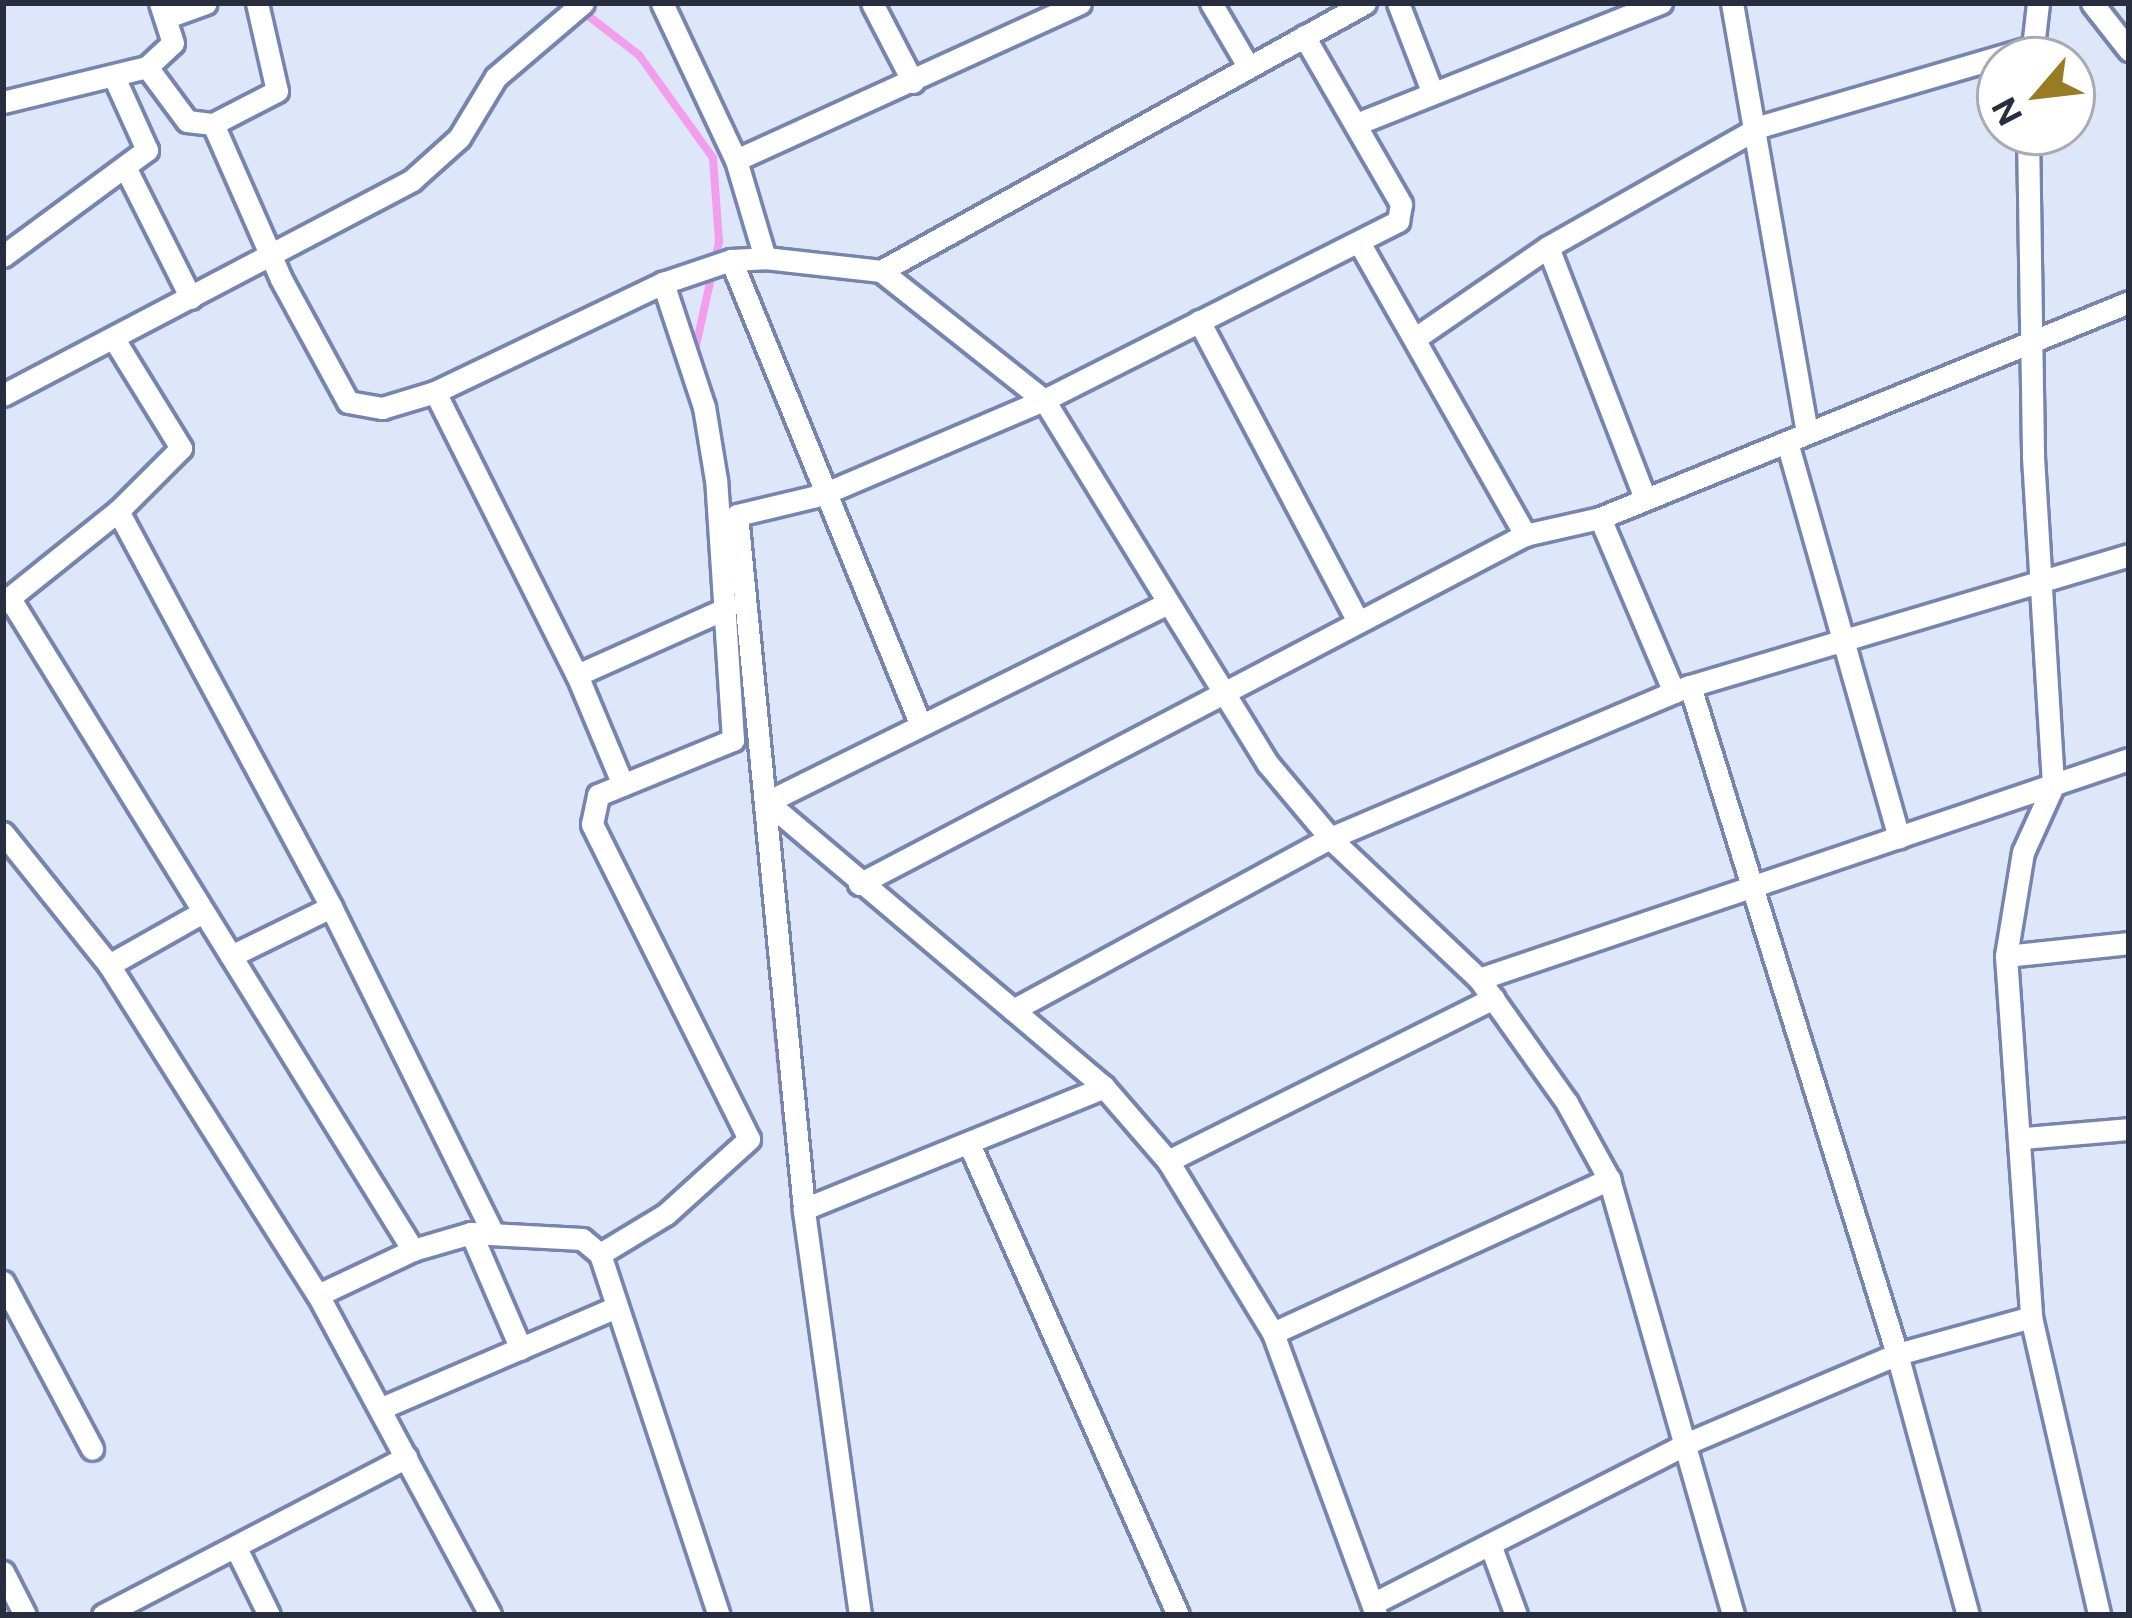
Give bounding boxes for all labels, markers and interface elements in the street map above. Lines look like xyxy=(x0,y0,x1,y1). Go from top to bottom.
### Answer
north arrow xyxy=(1976,36,2096,156)
text: N xyxy=(1984,91,2030,132)

